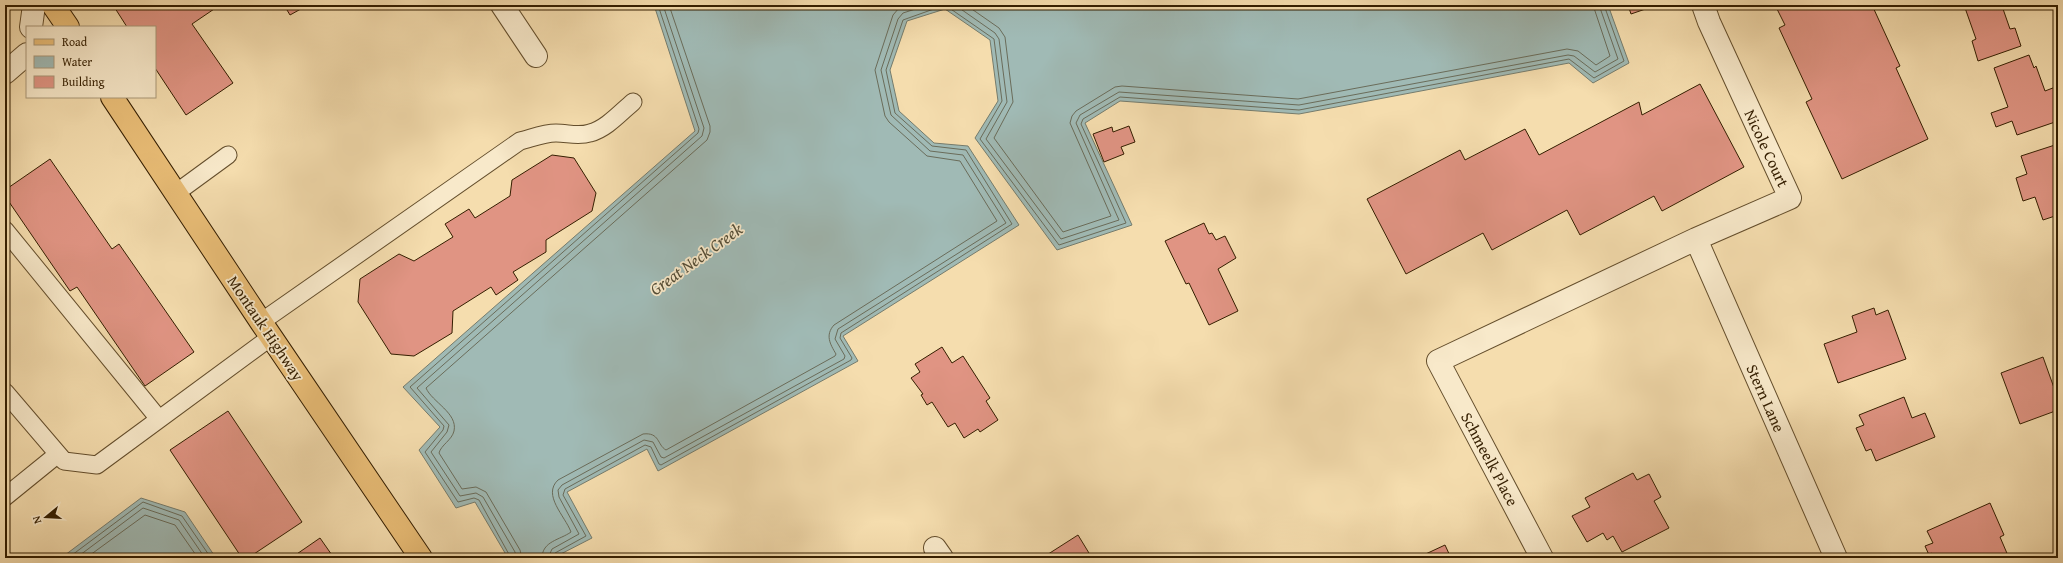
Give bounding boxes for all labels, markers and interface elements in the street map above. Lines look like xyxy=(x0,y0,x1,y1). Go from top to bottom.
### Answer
legend xyxy=(26,26,156,98)
text: Road xyxy=(62,33,88,50)
text: Water xyxy=(62,53,92,70)
text: Building xyxy=(62,73,105,90)
street label: Nicole Court xyxy=(1738,105,1796,191)
water label: Great Neck Creek xyxy=(644,216,747,301)
street label: Montauk Highway xyxy=(222,271,310,386)
street label: Stern Lane xyxy=(1740,360,1792,436)
street label: Schmeelk Place xyxy=(1455,408,1525,510)
north arrow xyxy=(26,497,66,537)
text: N xyxy=(28,514,45,526)

